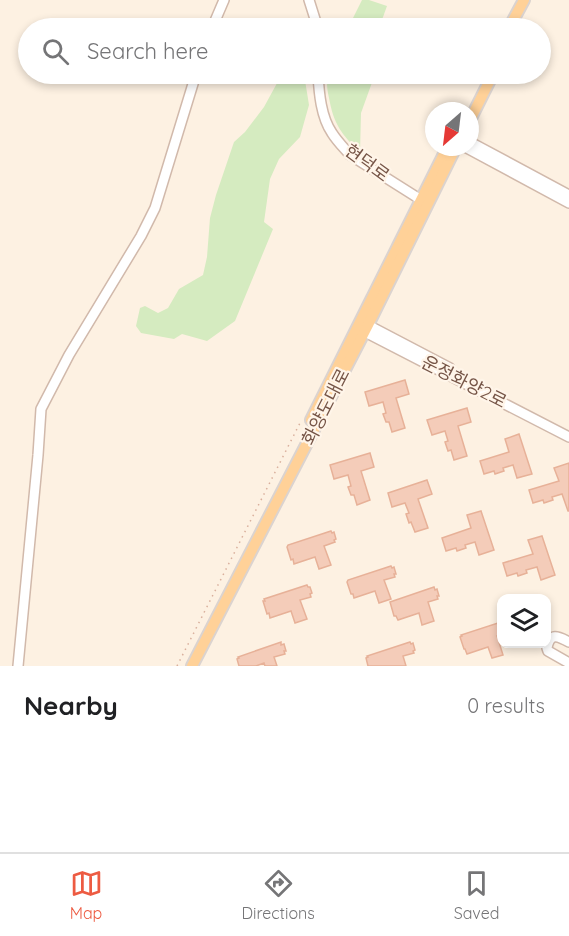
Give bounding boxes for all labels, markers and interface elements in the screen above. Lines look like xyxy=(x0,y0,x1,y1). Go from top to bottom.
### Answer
search box xyxy=(18,18,551,84)
icon: search xyxy=(39,35,72,68)
text: Search here xyxy=(87,37,208,65)
north arrow xyxy=(425,102,479,156)
street label: 현덕로 xyxy=(340,139,394,187)
street label: 운정화양2로 xyxy=(418,350,511,413)
street label: 화양도대로 xyxy=(297,365,355,449)
map controls xyxy=(497,594,551,648)
button: layers xyxy=(497,594,551,648)
text: Nearby xyxy=(24,689,118,722)
text: 0 results xyxy=(467,693,545,718)
tab: Map xyxy=(70,867,103,923)
tab: Directions xyxy=(242,867,315,923)
tab: Saved xyxy=(454,867,499,923)

